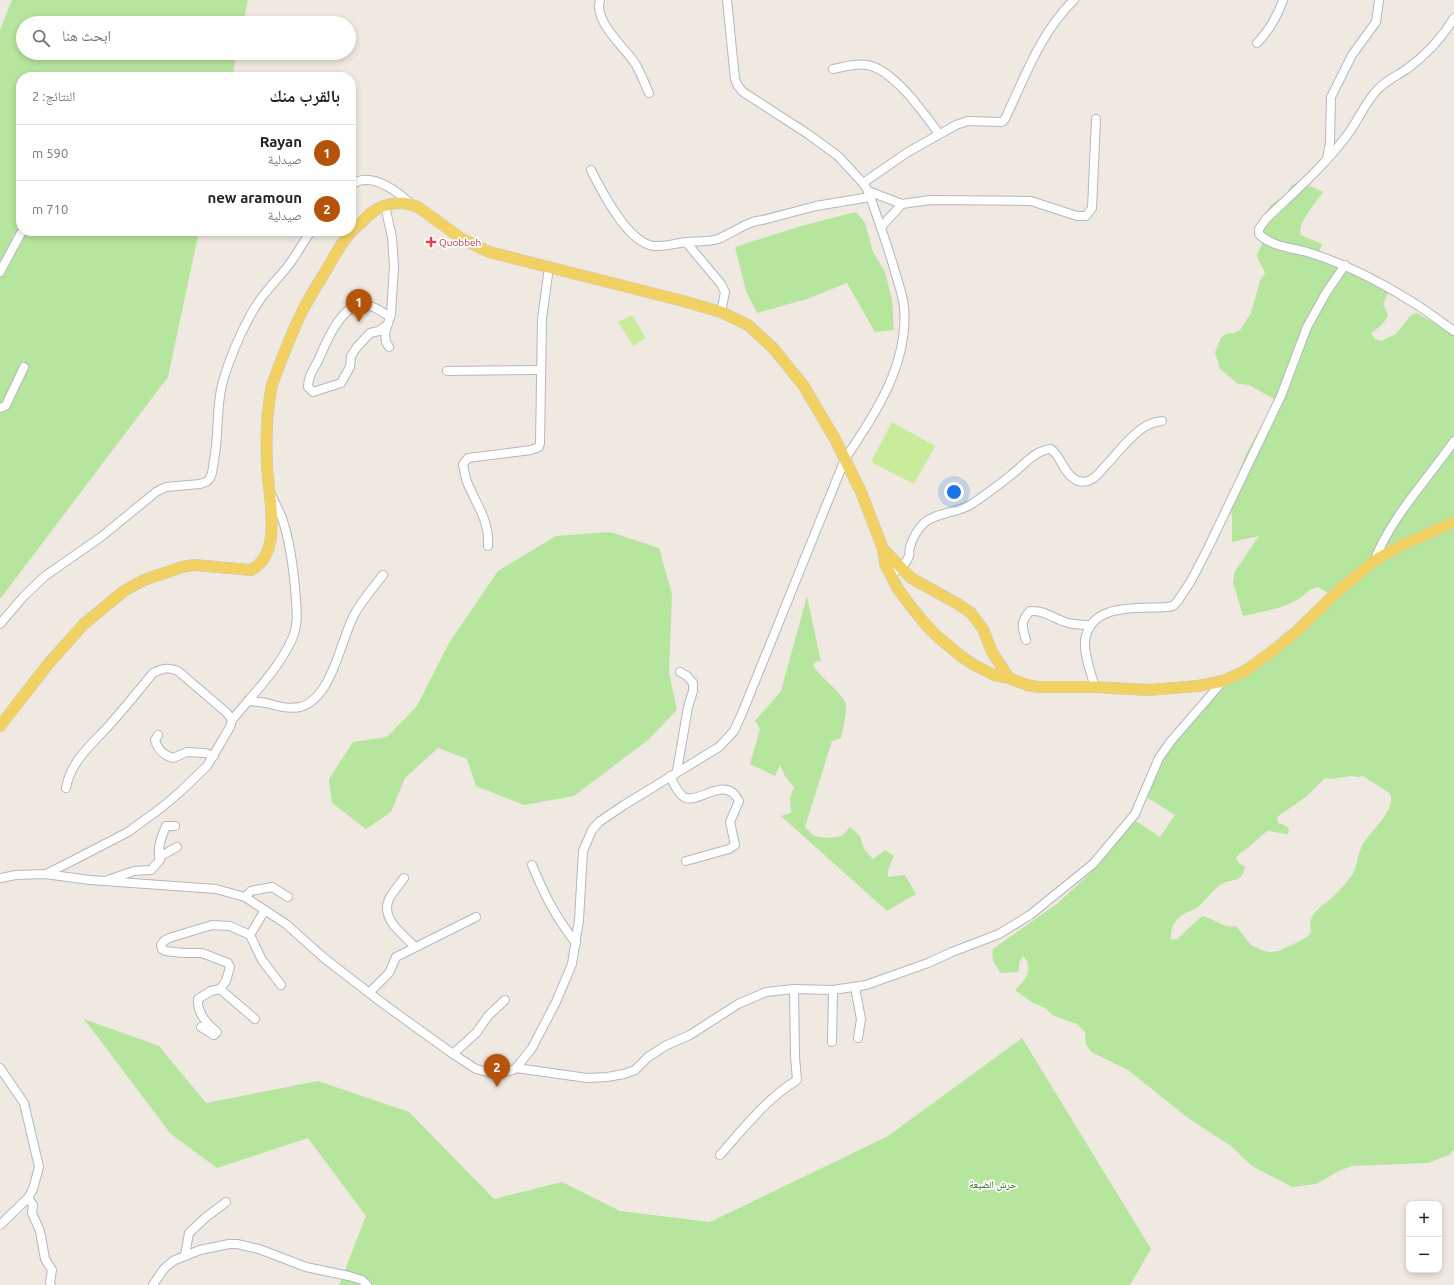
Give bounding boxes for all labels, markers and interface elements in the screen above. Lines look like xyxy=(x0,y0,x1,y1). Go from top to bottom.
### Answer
search box xyxy=(16,16,356,60)
icon: search xyxy=(30,27,52,49)
text: ابحث هنا xyxy=(62,27,111,44)
text: بالقرب منك xyxy=(270,86,340,105)
text: النتائج: 2 xyxy=(32,89,75,103)
text: Rayan xyxy=(260,133,302,150)
text: 590 m xyxy=(32,146,68,160)
text: 1 xyxy=(323,146,331,160)
text: صيدلية xyxy=(268,152,302,166)
text: new aramoun xyxy=(207,189,302,206)
text: 710 m xyxy=(32,202,68,216)
text: 2 xyxy=(323,202,331,216)
text: صيدلية xyxy=(268,208,302,222)
marker: Quobbeh xyxy=(426,237,436,247)
place label: Quobbeh xyxy=(439,237,481,248)
pin: 1 xyxy=(346,289,372,322)
your location xyxy=(944,482,964,502)
pin: 2 xyxy=(484,1054,510,1087)
park label: حرش الضيعة xyxy=(969,1179,1017,1191)
map controls xyxy=(1406,1201,1442,1273)
button: + xyxy=(1406,1201,1442,1237)
button: − xyxy=(1406,1237,1442,1273)

